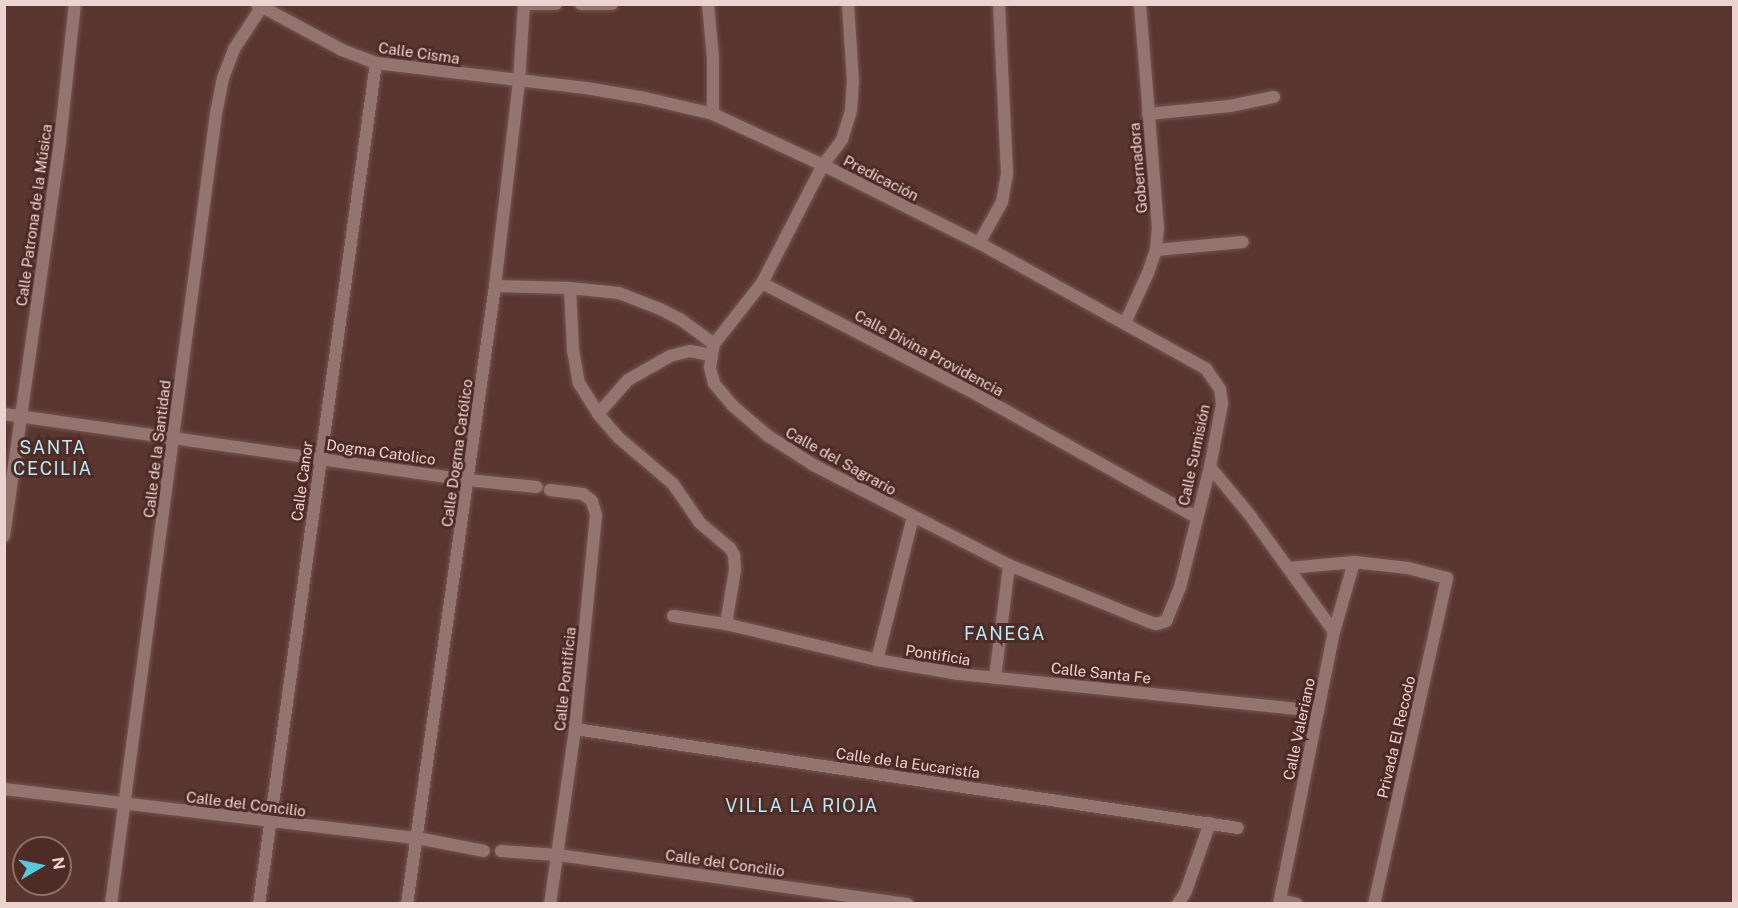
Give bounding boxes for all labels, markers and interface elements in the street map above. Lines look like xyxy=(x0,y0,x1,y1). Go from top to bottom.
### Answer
street label: Calle Cisma xyxy=(377,38,461,68)
street label: Calle Patrona de la Música xyxy=(12,122,56,308)
street label: Gobernadora xyxy=(1125,122,1151,214)
street label: Predicación xyxy=(840,151,922,205)
street label: Calle Divina Providencia xyxy=(851,306,1007,400)
street label: Calle Dogma Católico xyxy=(438,378,476,528)
street label: Calle de la Santidad xyxy=(140,379,174,519)
street label: Calle Sumisión xyxy=(1174,403,1214,507)
street label: Calle del Sagrario xyxy=(782,423,900,499)
street label: Dogma Catolico xyxy=(325,435,437,469)
district label: SANTA CECILIA xyxy=(13,438,93,480)
street label: Calle Canor xyxy=(287,440,317,522)
district label: FANEGA xyxy=(964,623,1046,645)
street label: Calle Pontificia xyxy=(551,626,579,732)
street label: Pontificia xyxy=(904,641,972,669)
street label: Calle Santa Fe xyxy=(1050,659,1152,687)
street label: Privada El Recodo xyxy=(1373,674,1419,800)
street label: Calle Valeriano xyxy=(1279,676,1319,782)
street label: Calle de la Eucaristía xyxy=(835,744,981,782)
street label: Calle del Concilio xyxy=(185,788,307,820)
district label: VILLA LA RIOJA xyxy=(725,795,879,817)
north arrow xyxy=(12,836,72,896)
street label: Calle del Concilio xyxy=(664,846,786,880)
text: N xyxy=(48,856,69,871)

